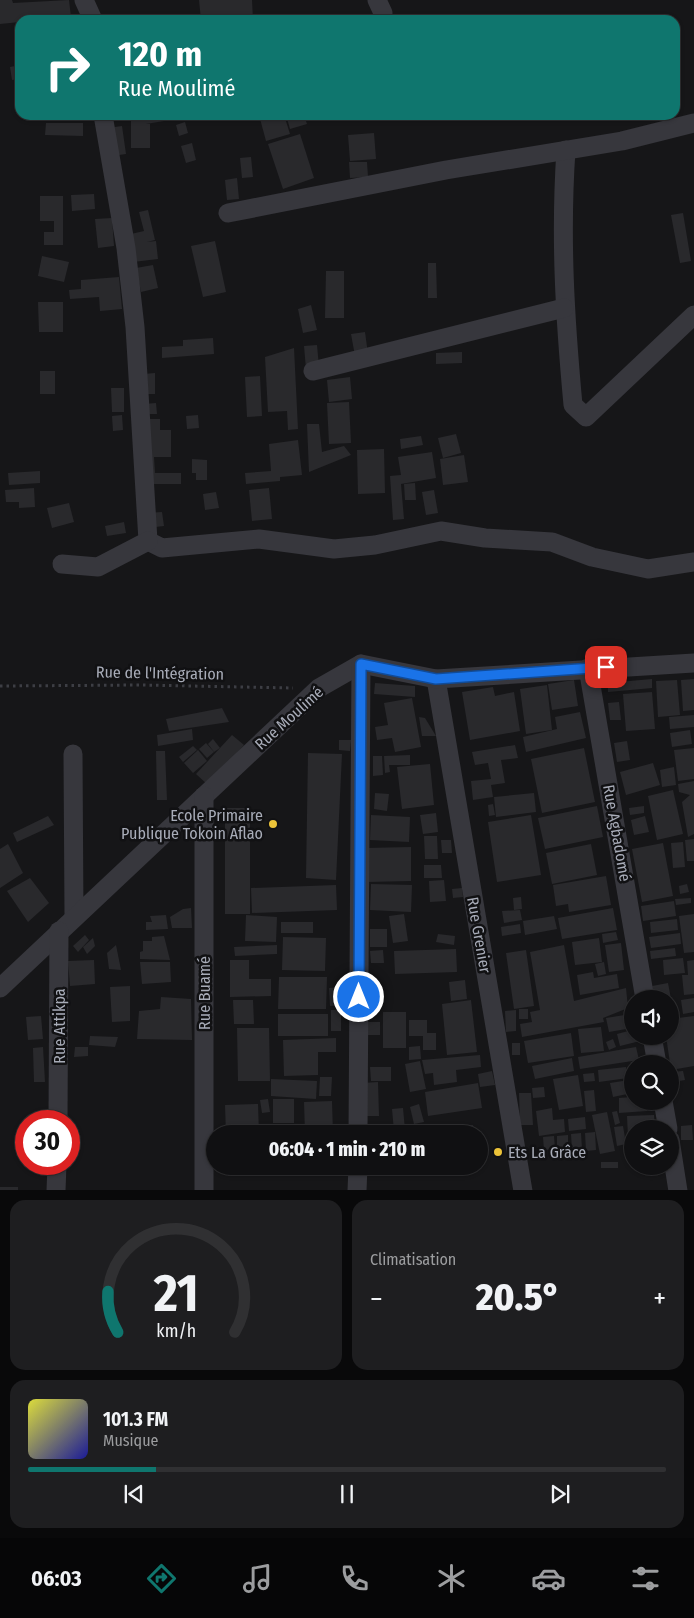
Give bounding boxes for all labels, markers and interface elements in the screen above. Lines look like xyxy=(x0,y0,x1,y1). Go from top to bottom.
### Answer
text: 120 m xyxy=(118,33,202,75)
icon: right xyxy=(35,35,100,100)
text: Rue Moulimé xyxy=(118,75,235,102)
pin xyxy=(585,646,627,688)
icon: arrive xyxy=(592,653,620,681)
street label: Rue de l'Intégration xyxy=(96,662,224,684)
street label: Rue Moulimé xyxy=(251,682,327,754)
street label: Rue Agbadomé xyxy=(599,783,635,883)
place label: Ecole Primaire Publique Tokoin Aflao xyxy=(121,806,263,843)
marker: Ecole Primaire Publique Tokoin Aflao xyxy=(267,818,279,830)
street label: Rue Grenier xyxy=(463,895,495,975)
street label: Rue Buamé xyxy=(195,956,214,1030)
position arrow xyxy=(332,970,384,1022)
street label: Rue Attikpa xyxy=(50,988,69,1064)
map controls xyxy=(624,990,679,1175)
button: sound xyxy=(624,990,679,1045)
button: search xyxy=(624,1055,679,1110)
speed limit sign: 30 xyxy=(15,1110,80,1175)
button: layers xyxy=(624,1120,679,1175)
text: 06:04 · 1 min · 210 m xyxy=(269,1138,425,1161)
place label: Ets La Grâce xyxy=(508,1143,586,1162)
marker: Ets La Grâce xyxy=(492,1146,504,1158)
text: Climatisation xyxy=(370,1250,456,1269)
text: 21 xyxy=(152,1262,199,1325)
text: 20.5° xyxy=(476,1274,560,1320)
text: − xyxy=(370,1282,383,1315)
text: + xyxy=(653,1282,666,1315)
text: km/h xyxy=(156,1320,196,1342)
text: 101.3 FM xyxy=(103,1408,168,1431)
text: Musique xyxy=(103,1431,158,1450)
icon: previous xyxy=(120,1480,148,1508)
icon: pause xyxy=(333,1480,361,1508)
icon: next xyxy=(546,1480,574,1508)
icon: directions xyxy=(144,1561,179,1596)
icon: music xyxy=(240,1561,275,1596)
icon: phone xyxy=(337,1561,372,1596)
icon: climate xyxy=(434,1561,469,1596)
icon: car xyxy=(531,1561,566,1596)
icon: filters xyxy=(628,1561,663,1596)
text: 06:03 xyxy=(31,1565,82,1592)

